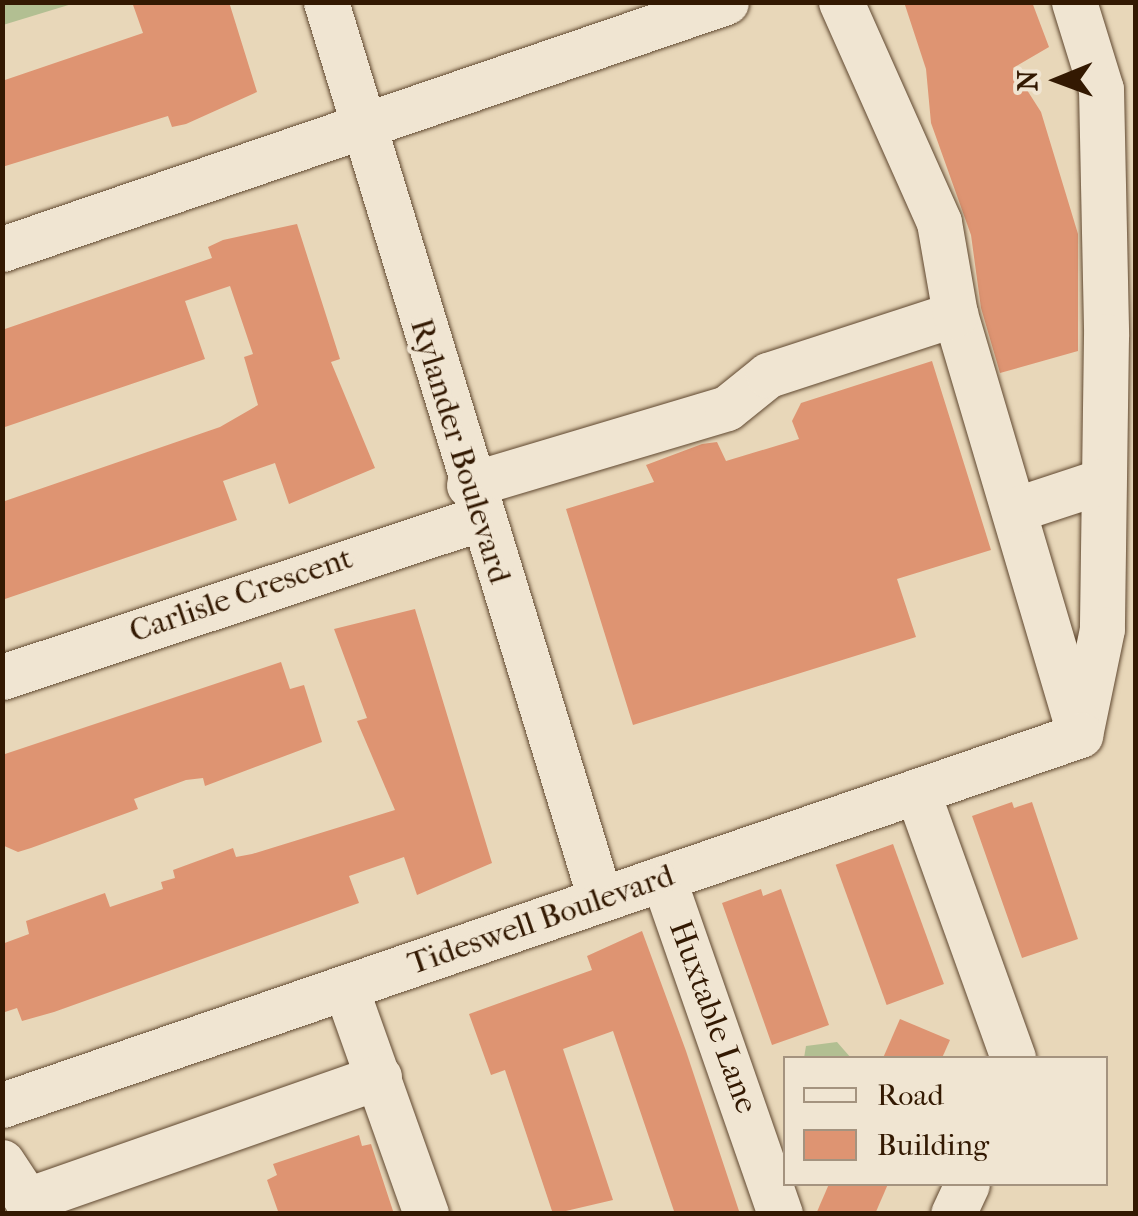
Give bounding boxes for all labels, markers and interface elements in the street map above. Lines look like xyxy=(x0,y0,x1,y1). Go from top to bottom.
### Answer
north arrow xyxy=(1008,30,1108,130)
text: N xyxy=(1011,70,1044,91)
street label: Rylander Boulevard xyxy=(401,314,519,588)
street label: Carlisle Crescent xyxy=(124,539,358,651)
street label: Tideswell Boulevard xyxy=(403,856,679,984)
street label: Huxtable Lane xyxy=(660,915,766,1119)
legend xyxy=(783,1056,1108,1186)
text: Road xyxy=(877,1078,944,1113)
text: Building xyxy=(877,1128,989,1163)

